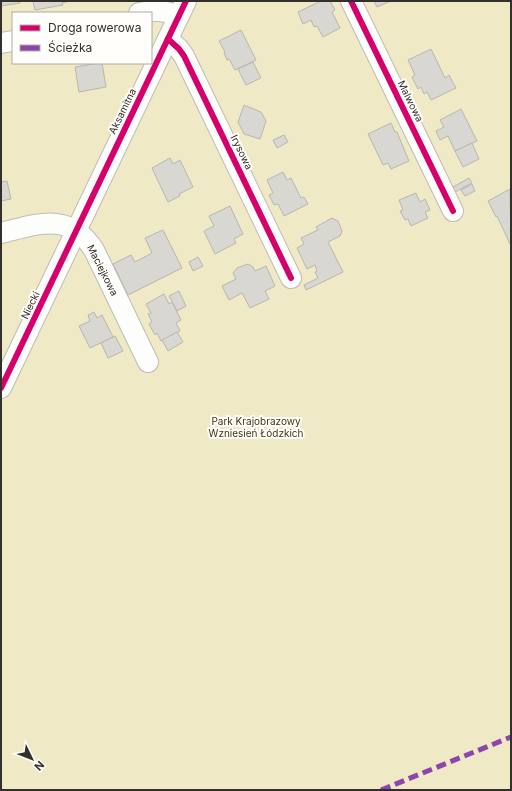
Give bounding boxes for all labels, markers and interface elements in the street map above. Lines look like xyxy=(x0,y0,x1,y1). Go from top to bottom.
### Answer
legend xyxy=(12,12,152,64)
text: Droga rowerowa xyxy=(48,20,141,35)
text: Ścieżka xyxy=(48,40,92,55)
street label: Malwowa xyxy=(396,78,426,124)
street label: Aksamitna xyxy=(106,86,138,136)
street label: Irysowa xyxy=(228,133,256,171)
street label: Maciejkowa xyxy=(85,242,121,298)
street label: Niecki xyxy=(18,289,42,321)
park label: Park Krajobrazowy Wzniesień Łódzkich xyxy=(209,415,304,439)
north arrow xyxy=(12,739,52,779)
text: N xyxy=(31,758,47,774)

